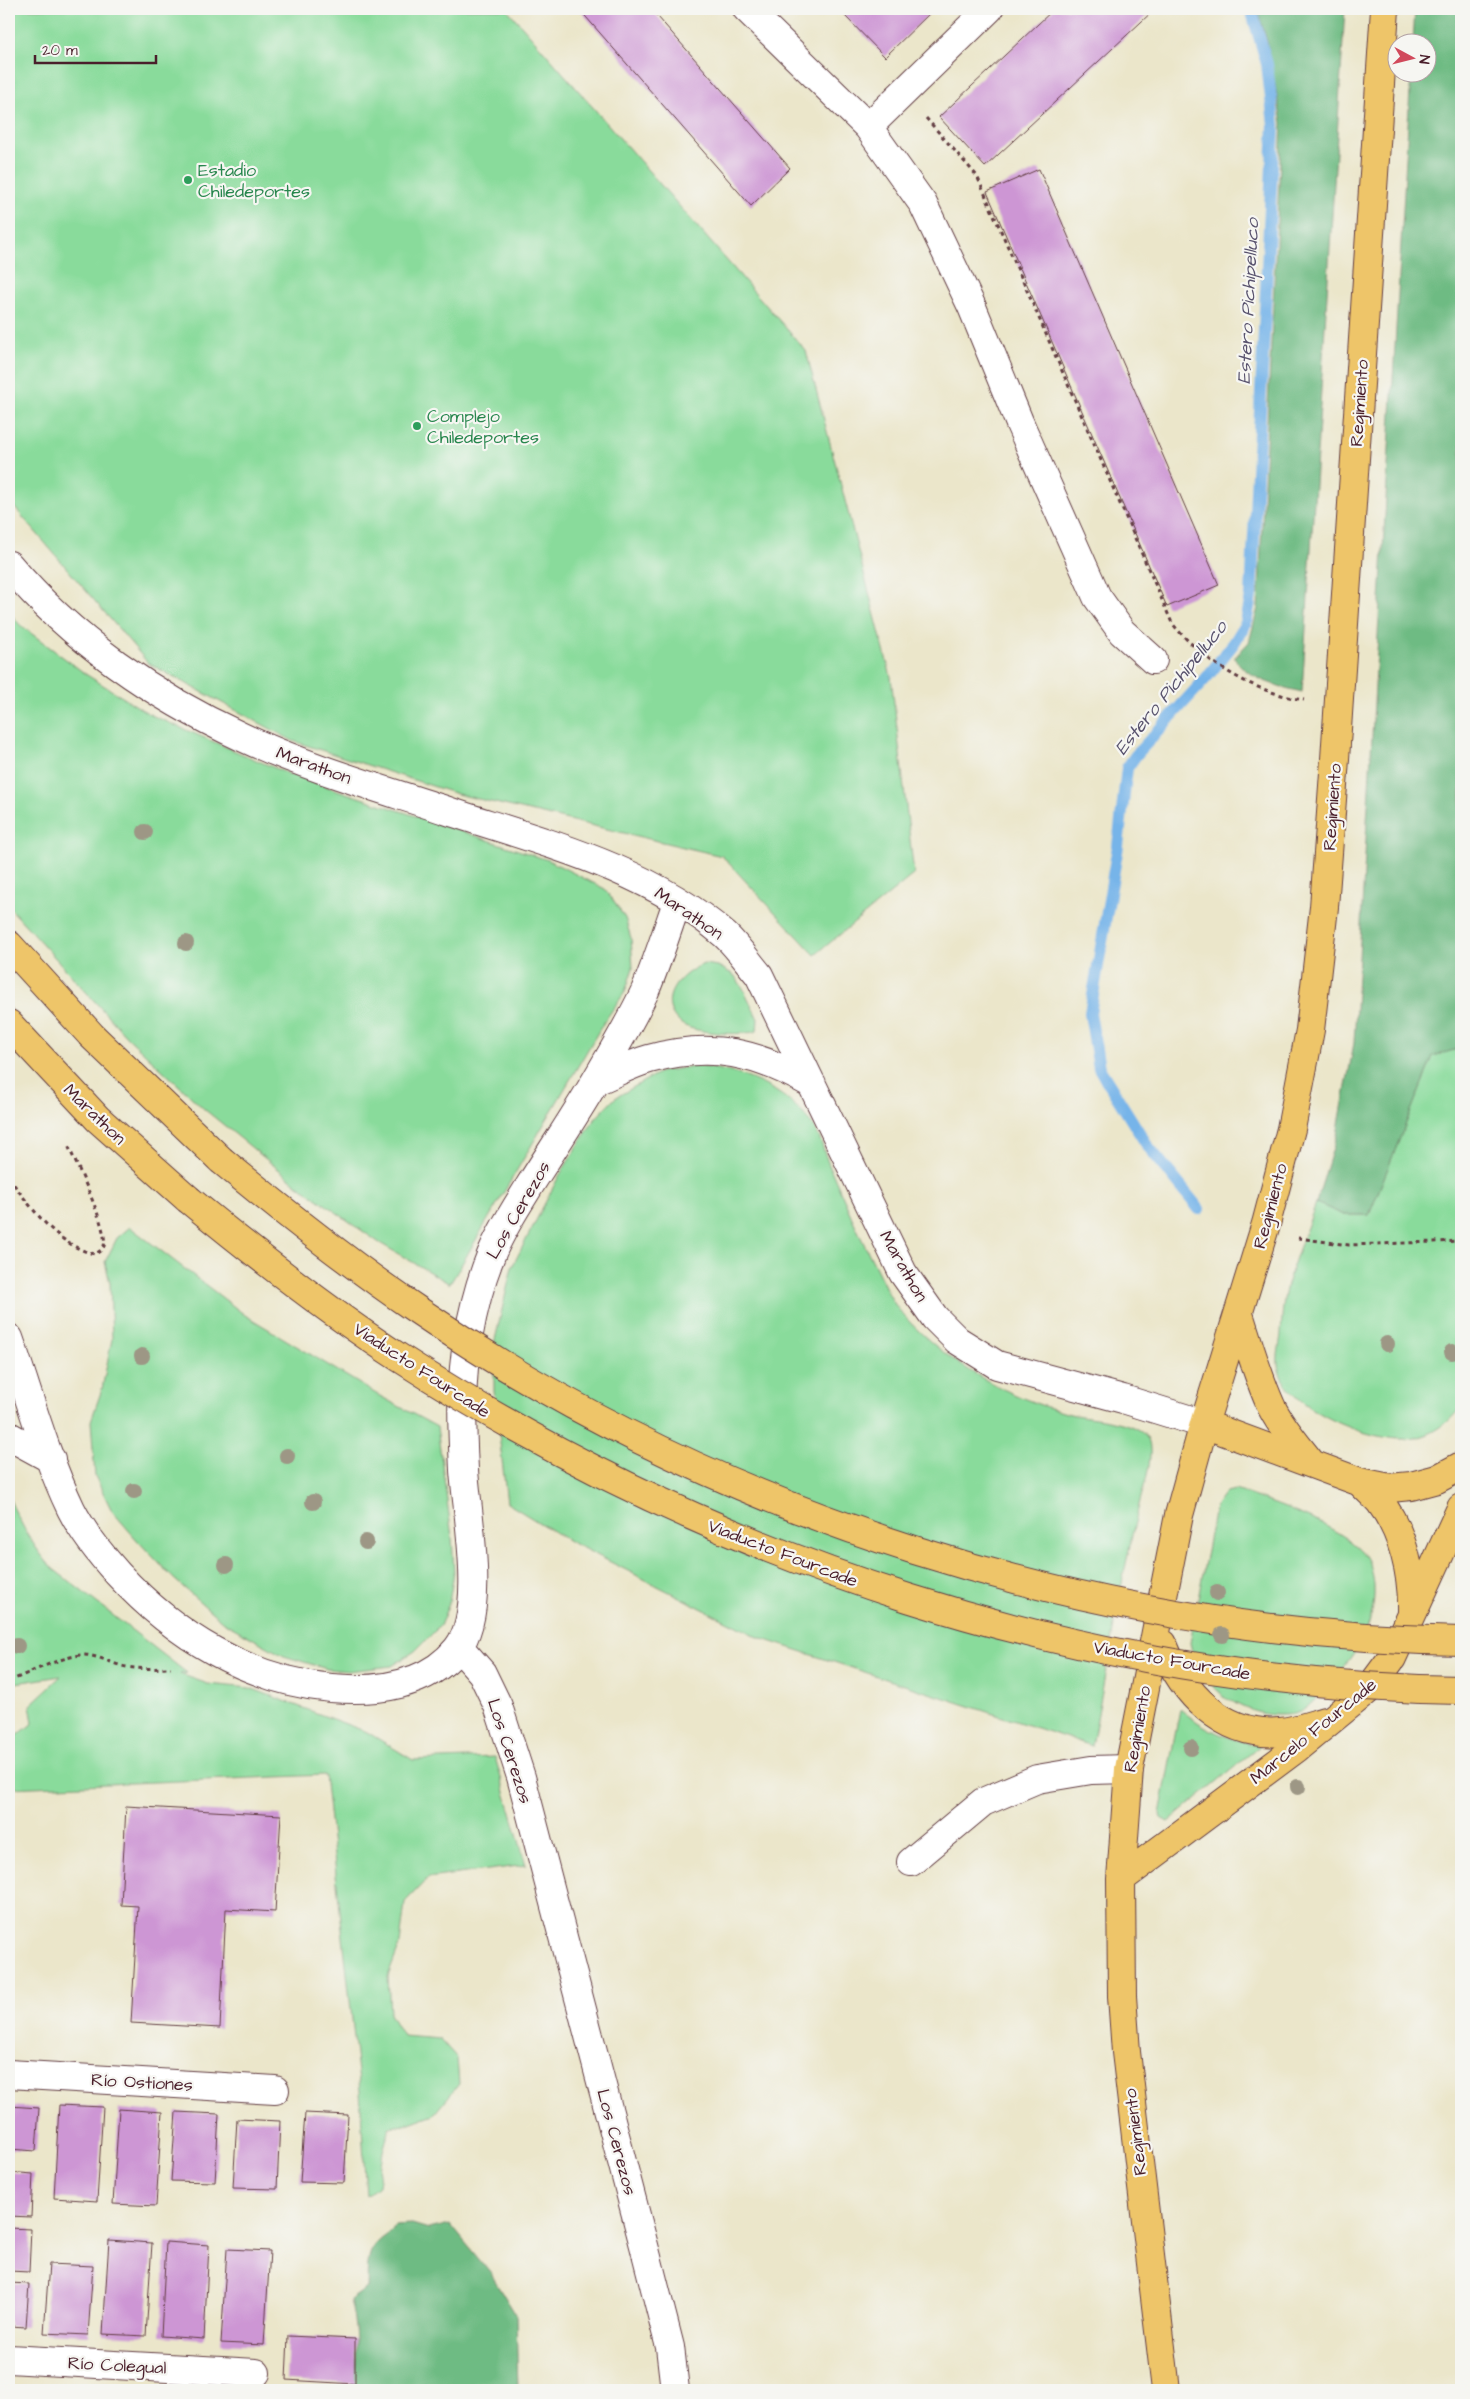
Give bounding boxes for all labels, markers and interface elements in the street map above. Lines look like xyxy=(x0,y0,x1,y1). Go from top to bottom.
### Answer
scale bar xyxy=(35,32,156,64)
north arrow xyxy=(1388,32,1438,82)
text: 20 m xyxy=(42,40,78,61)
text: N xyxy=(1413,54,1434,65)
place label: Estadio Chiledeportes xyxy=(198,158,310,204)
marker: Estadio Chiledeportes xyxy=(182,174,194,186)
water label: Estero Pichipelluco xyxy=(1231,216,1266,385)
street label: Regimiento xyxy=(1344,359,1376,448)
place label: Complejo Chiledeportes xyxy=(427,404,539,450)
marker: Complejo Chiledeportes xyxy=(411,420,423,432)
water label: Estero Pichipelluco xyxy=(1108,614,1235,761)
street label: Marathon xyxy=(273,740,355,791)
street label: Regimiento xyxy=(1317,763,1349,852)
street label: Marathon xyxy=(649,881,728,946)
street label: Marathon xyxy=(58,1078,132,1151)
street label: Los Cerezos xyxy=(480,1157,557,1264)
street label: Regimiento xyxy=(1247,1161,1295,1252)
street label: Marathon xyxy=(873,1226,934,1306)
street label: Viaducto Fourcade xyxy=(348,1317,495,1424)
street label: Viaducto Fourcade xyxy=(704,1513,862,1594)
street label: Viaducto Fourcade xyxy=(1092,1634,1252,1687)
street label: Marcelo Fourcade xyxy=(1245,1672,1382,1790)
street label: Regimiento xyxy=(1118,1684,1158,1774)
street label: Los Cerezos xyxy=(481,1695,538,1807)
street label: Río Ostiones xyxy=(90,2067,194,2098)
street label: Los Cerezos xyxy=(590,2086,643,2198)
street label: Regimiento xyxy=(1118,2087,1154,2177)
street label: Río Colegual xyxy=(67,2350,167,2382)

